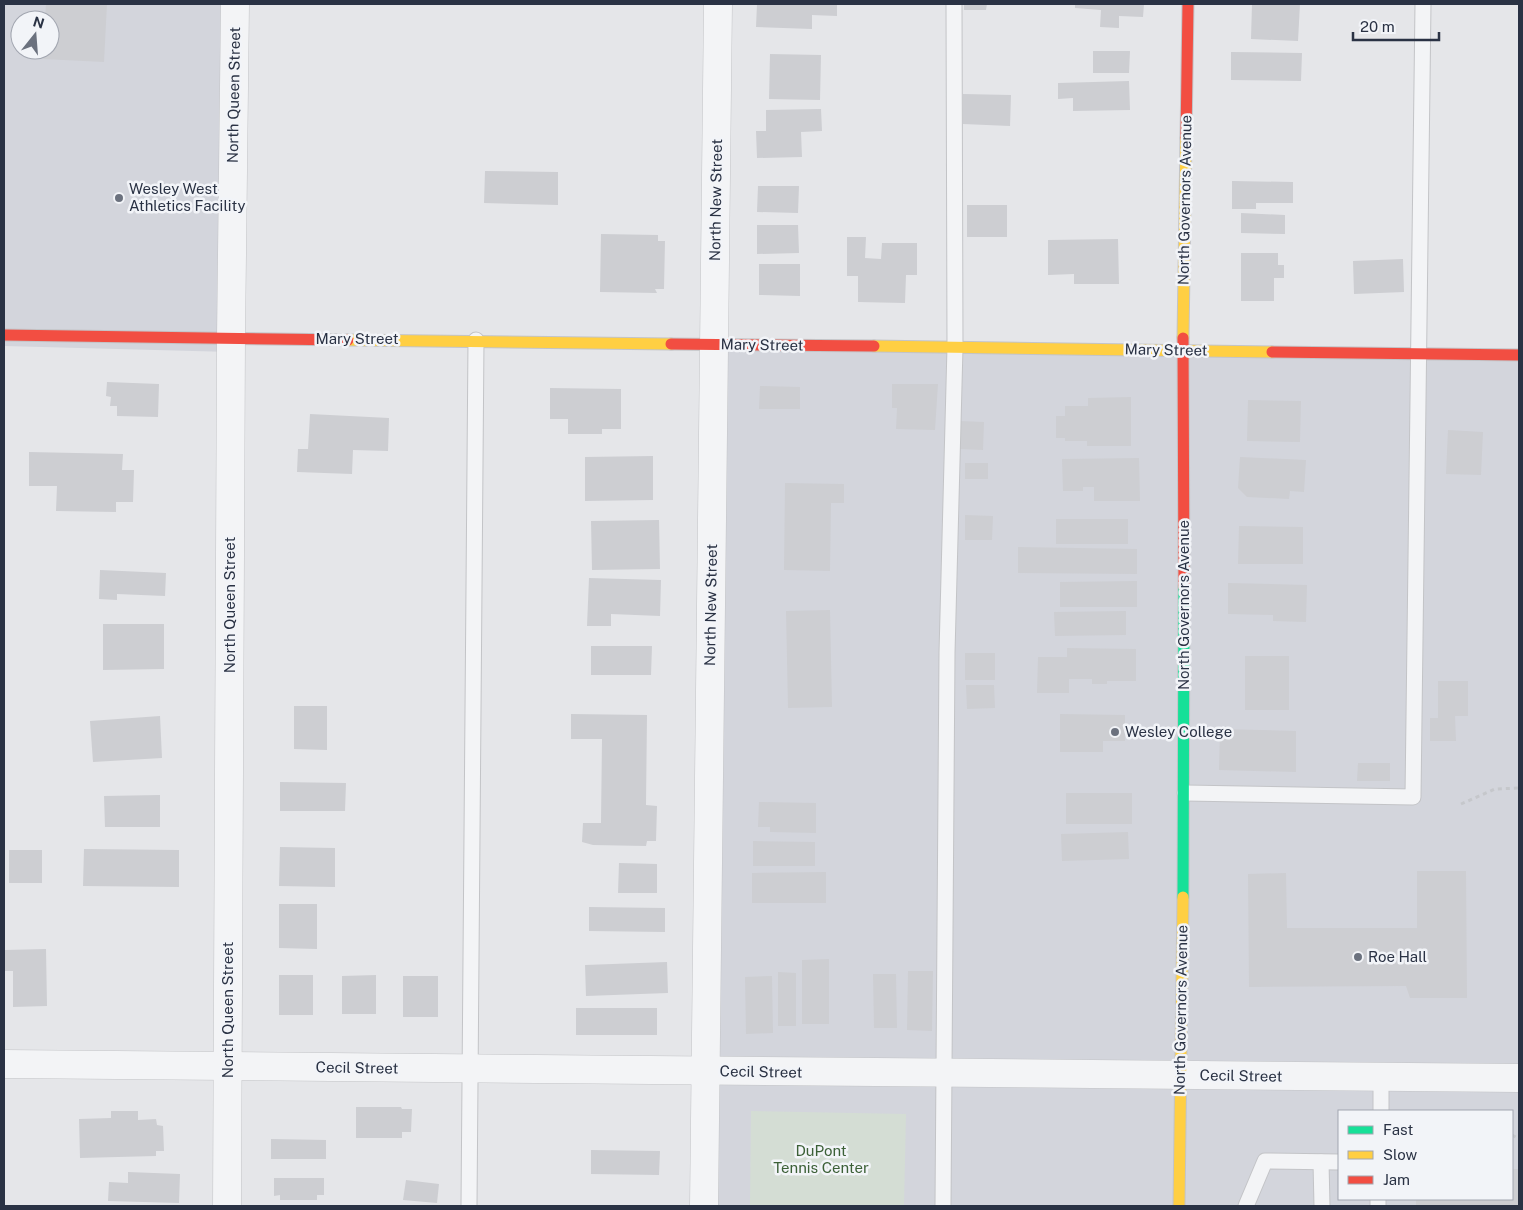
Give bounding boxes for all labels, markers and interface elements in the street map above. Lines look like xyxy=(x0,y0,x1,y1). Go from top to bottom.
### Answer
north arrow xyxy=(10,10,60,60)
scale bar xyxy=(1353,10,1439,42)
text: N xyxy=(31,13,46,32)
text: 20 m xyxy=(1360,18,1395,35)
street label: North Queen Street xyxy=(224,26,243,163)
street label: North Governors Avenue xyxy=(1175,115,1194,285)
street label: North New Street xyxy=(706,139,725,261)
place label: Wesley West Athletics Facility xyxy=(129,180,245,214)
marker: Wesley West Athletics Facility xyxy=(113,192,125,204)
street label: Mary Street xyxy=(315,330,399,347)
street label: Mary Street xyxy=(720,335,804,354)
street label: Mary Street xyxy=(1124,340,1208,359)
street label: North Governors Avenue xyxy=(1175,520,1192,690)
street label: North Queen Street xyxy=(221,537,238,673)
street label: North New Street xyxy=(701,544,720,666)
place label: Wesley College xyxy=(1125,723,1232,740)
marker: Wesley College xyxy=(1109,726,1121,738)
street label: North Governors Avenue xyxy=(1171,925,1190,1095)
street label: North Queen Street xyxy=(219,942,236,1078)
place label: Roe Hall xyxy=(1368,948,1427,965)
marker: Roe Hall xyxy=(1352,951,1364,963)
street label: Cecil Street xyxy=(316,1058,399,1077)
street label: Cecil Street xyxy=(720,1062,803,1081)
street label: Cecil Street xyxy=(1200,1066,1283,1085)
legend xyxy=(1338,1110,1513,1200)
text: Fast xyxy=(1383,1121,1413,1138)
park label: DuPont Tennis Center xyxy=(773,1142,869,1176)
text: Slow xyxy=(1383,1146,1418,1163)
text: Jam xyxy=(1383,1171,1410,1188)

